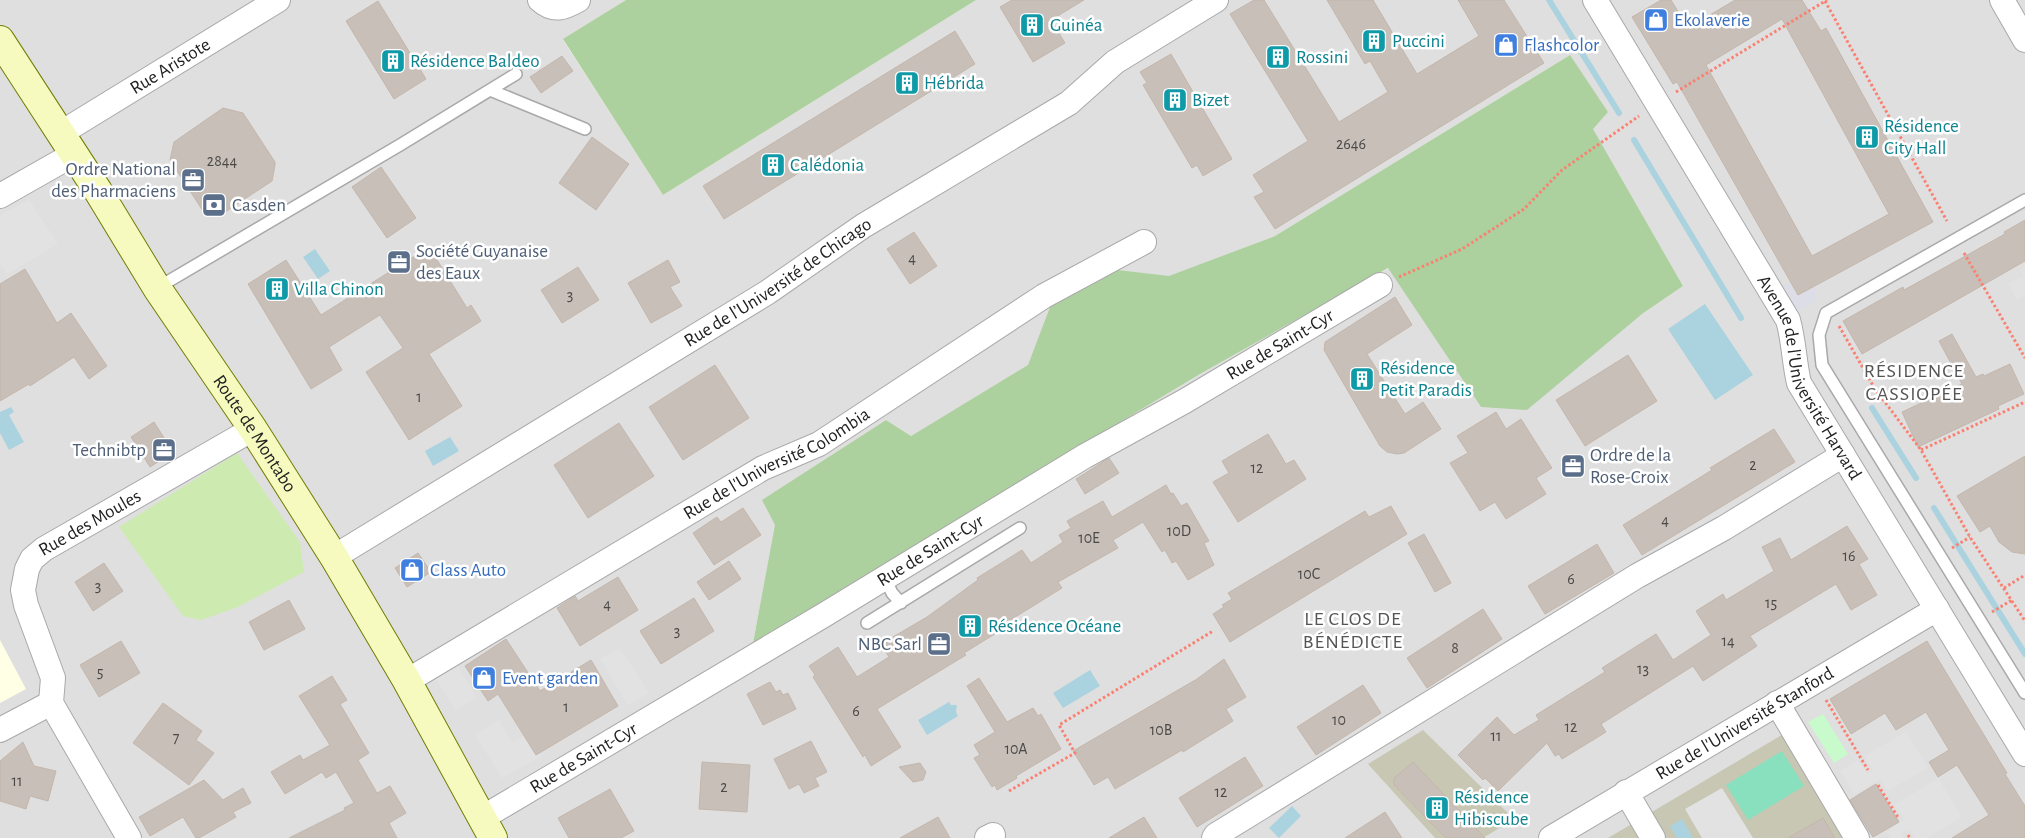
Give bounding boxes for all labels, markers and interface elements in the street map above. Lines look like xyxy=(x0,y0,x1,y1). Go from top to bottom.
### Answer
shop icon: Ekolaverie xyxy=(1643,7,1669,33)
place label: Ekolaverie xyxy=(1674,11,1750,30)
building icon: Guinéa xyxy=(1019,12,1045,38)
place label: Guinéa xyxy=(1050,16,1103,35)
building icon: Puccini xyxy=(1361,28,1387,54)
place label: Puccini xyxy=(1392,32,1445,51)
shop icon: Flashcolor xyxy=(1493,32,1519,58)
street label: Rue Aristote xyxy=(127,34,213,98)
place label: Flashcolor xyxy=(1524,36,1599,55)
building icon: Rossini xyxy=(1265,44,1291,70)
building icon: Résidence Baldeo xyxy=(380,48,406,74)
place label: Rossini xyxy=(1296,48,1348,67)
place label: Résidence Baldeo xyxy=(410,52,539,71)
building icon: Hébrida xyxy=(894,70,920,96)
place label: Hébrida xyxy=(924,74,985,93)
building icon: Bizet xyxy=(1162,87,1188,113)
place label: Bizet xyxy=(1192,91,1229,110)
place label: Résidence City Hall xyxy=(1884,117,1959,158)
building icon: Résidence City Hall xyxy=(1854,124,1880,150)
house number: 2646 xyxy=(1336,136,1366,152)
building icon: Calédonia xyxy=(760,152,786,178)
house number: 2844 xyxy=(207,153,237,169)
place label: Calédonia xyxy=(790,156,864,175)
place label: Ordre National des Pharmaciens xyxy=(51,160,176,201)
office icon: Ordre National des Pharmaciens xyxy=(180,167,206,193)
bank icon: Casden xyxy=(201,192,227,218)
place label: Casden xyxy=(232,196,286,215)
street label: Rue de l’Université de Chicago xyxy=(681,214,875,350)
place label: Société Guyanaise des Eaux xyxy=(416,242,548,283)
office icon: Société Guyanaise des Eaux xyxy=(386,249,412,275)
house number: 4 xyxy=(908,250,916,266)
street label: Avenue de l'Université Harvard xyxy=(1754,272,1865,483)
building icon: Villa Chinon xyxy=(264,276,290,302)
place label: Villa Chinon xyxy=(294,280,384,299)
house number: 3 xyxy=(567,287,573,303)
street label: Rue de Saint-Cyr xyxy=(1223,305,1337,384)
place label: Résidence Petit Paradis xyxy=(1380,359,1472,400)
district label: RÉSIDENCE CASSIOPÉE xyxy=(1864,360,1964,404)
building icon: Résidence Petit Paradis xyxy=(1349,366,1375,392)
street label: Route de Montabo xyxy=(210,372,300,496)
house number: 1 xyxy=(416,389,422,405)
street label: Rue de l'Université Colombia xyxy=(680,404,873,523)
office icon: Technibtp xyxy=(151,437,177,463)
place label: Technibtp xyxy=(72,441,146,460)
place label: Ordre de la Rose-Croix xyxy=(1590,446,1671,487)
office icon: Ordre de la Rose-Croix xyxy=(1560,453,1586,479)
house number: 2 xyxy=(1749,457,1757,473)
house number: 12 xyxy=(1251,460,1263,476)
street label: Rue des Moules xyxy=(35,486,144,560)
street label: Rue de Saint-Cyr xyxy=(874,511,987,590)
house number: 4 xyxy=(1661,512,1669,528)
house number: 10D xyxy=(1167,523,1191,539)
house number: 10E xyxy=(1078,530,1100,546)
house number: 16 xyxy=(1842,548,1856,564)
shop icon: Class Auto xyxy=(399,557,425,583)
place label: Class Auto xyxy=(430,561,506,580)
house number: 10C xyxy=(1298,566,1320,582)
house number: 6 xyxy=(1567,571,1575,587)
house number: 3 xyxy=(95,578,101,594)
house number: 15 xyxy=(1765,595,1777,611)
house number: 4 xyxy=(603,596,611,612)
district label: LE CLOS DE BÉNÉDICTE xyxy=(1303,609,1403,652)
building icon: Résidence Océane xyxy=(957,613,983,639)
place label: Résidence Océane xyxy=(988,617,1121,636)
house number: 3 xyxy=(674,623,680,639)
office icon: NBC Sarl xyxy=(926,631,952,657)
house number: 14 xyxy=(1721,633,1735,649)
place label: NBC Sarl xyxy=(858,635,922,654)
house number: 8 xyxy=(1451,640,1459,656)
house number: 13 xyxy=(1637,661,1649,677)
street label: Rue de l'Université Stanford xyxy=(1652,663,1837,783)
house number: 5 xyxy=(97,664,103,680)
shop icon: Event garden xyxy=(471,665,497,691)
place label: Event garden xyxy=(502,669,598,688)
house number: 1 xyxy=(563,699,569,715)
house number: 6 xyxy=(852,703,860,719)
house number: 10 xyxy=(1332,712,1346,728)
street label: Rue de Saint-Cyr xyxy=(527,719,640,797)
house number: 12 xyxy=(1565,719,1577,735)
house number: 10B xyxy=(1150,722,1172,738)
house number: 11 xyxy=(1490,728,1502,744)
house number: 7 xyxy=(173,730,180,746)
house number: 10A xyxy=(1004,741,1028,757)
house number: 11 xyxy=(11,773,23,789)
house number: 2 xyxy=(720,779,728,795)
house number: 12 xyxy=(1215,784,1227,800)
place label: Résidence Hibiscube xyxy=(1454,788,1529,829)
building icon: Résidence Hibiscube xyxy=(1424,795,1450,821)

